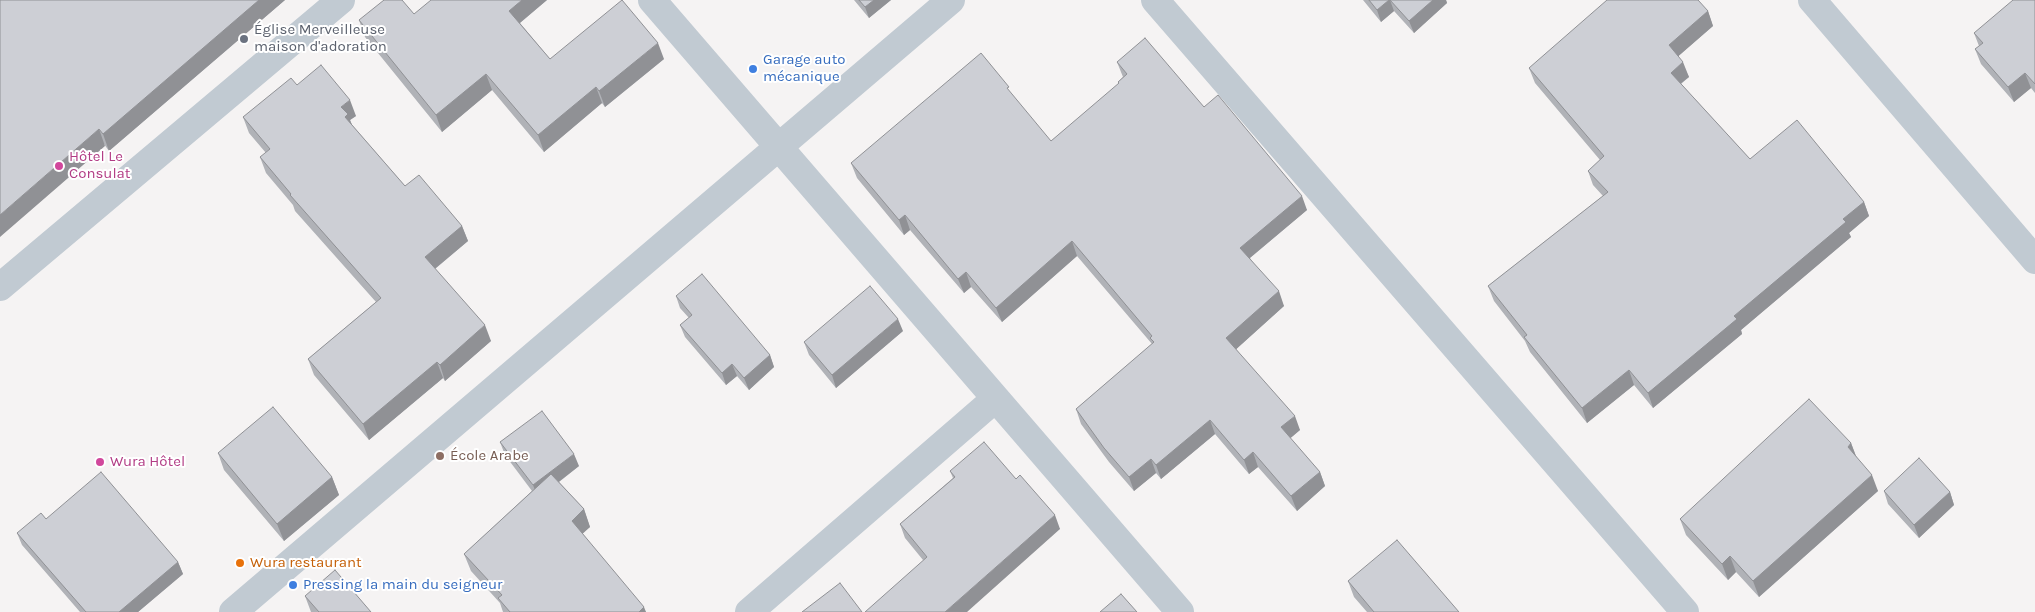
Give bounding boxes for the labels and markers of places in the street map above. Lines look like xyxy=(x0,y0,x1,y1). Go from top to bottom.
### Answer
place label: Église Merveilleuse maison d'adoration xyxy=(254,21,387,56)
marker: Église Merveilleuse maison d'adoration xyxy=(238,33,250,45)
place label: Garage auto mécanique xyxy=(763,51,846,86)
marker: Garage auto mécanique xyxy=(747,63,759,75)
place label: Hôtel Le Consulat xyxy=(69,148,131,183)
marker: Hôtel Le Consulat xyxy=(53,160,65,172)
place label: École Arabe xyxy=(450,447,529,465)
marker: École Arabe xyxy=(434,450,446,462)
place label: Wura Hôtel xyxy=(110,453,185,471)
marker: Wura Hôtel xyxy=(94,456,106,468)
place label: Wura restaurant xyxy=(250,554,362,572)
marker: Wura restaurant xyxy=(234,557,246,569)
place label: Pressing la main du seigneur xyxy=(303,576,502,594)
marker: Pressing la main du seigneur xyxy=(287,579,299,591)

